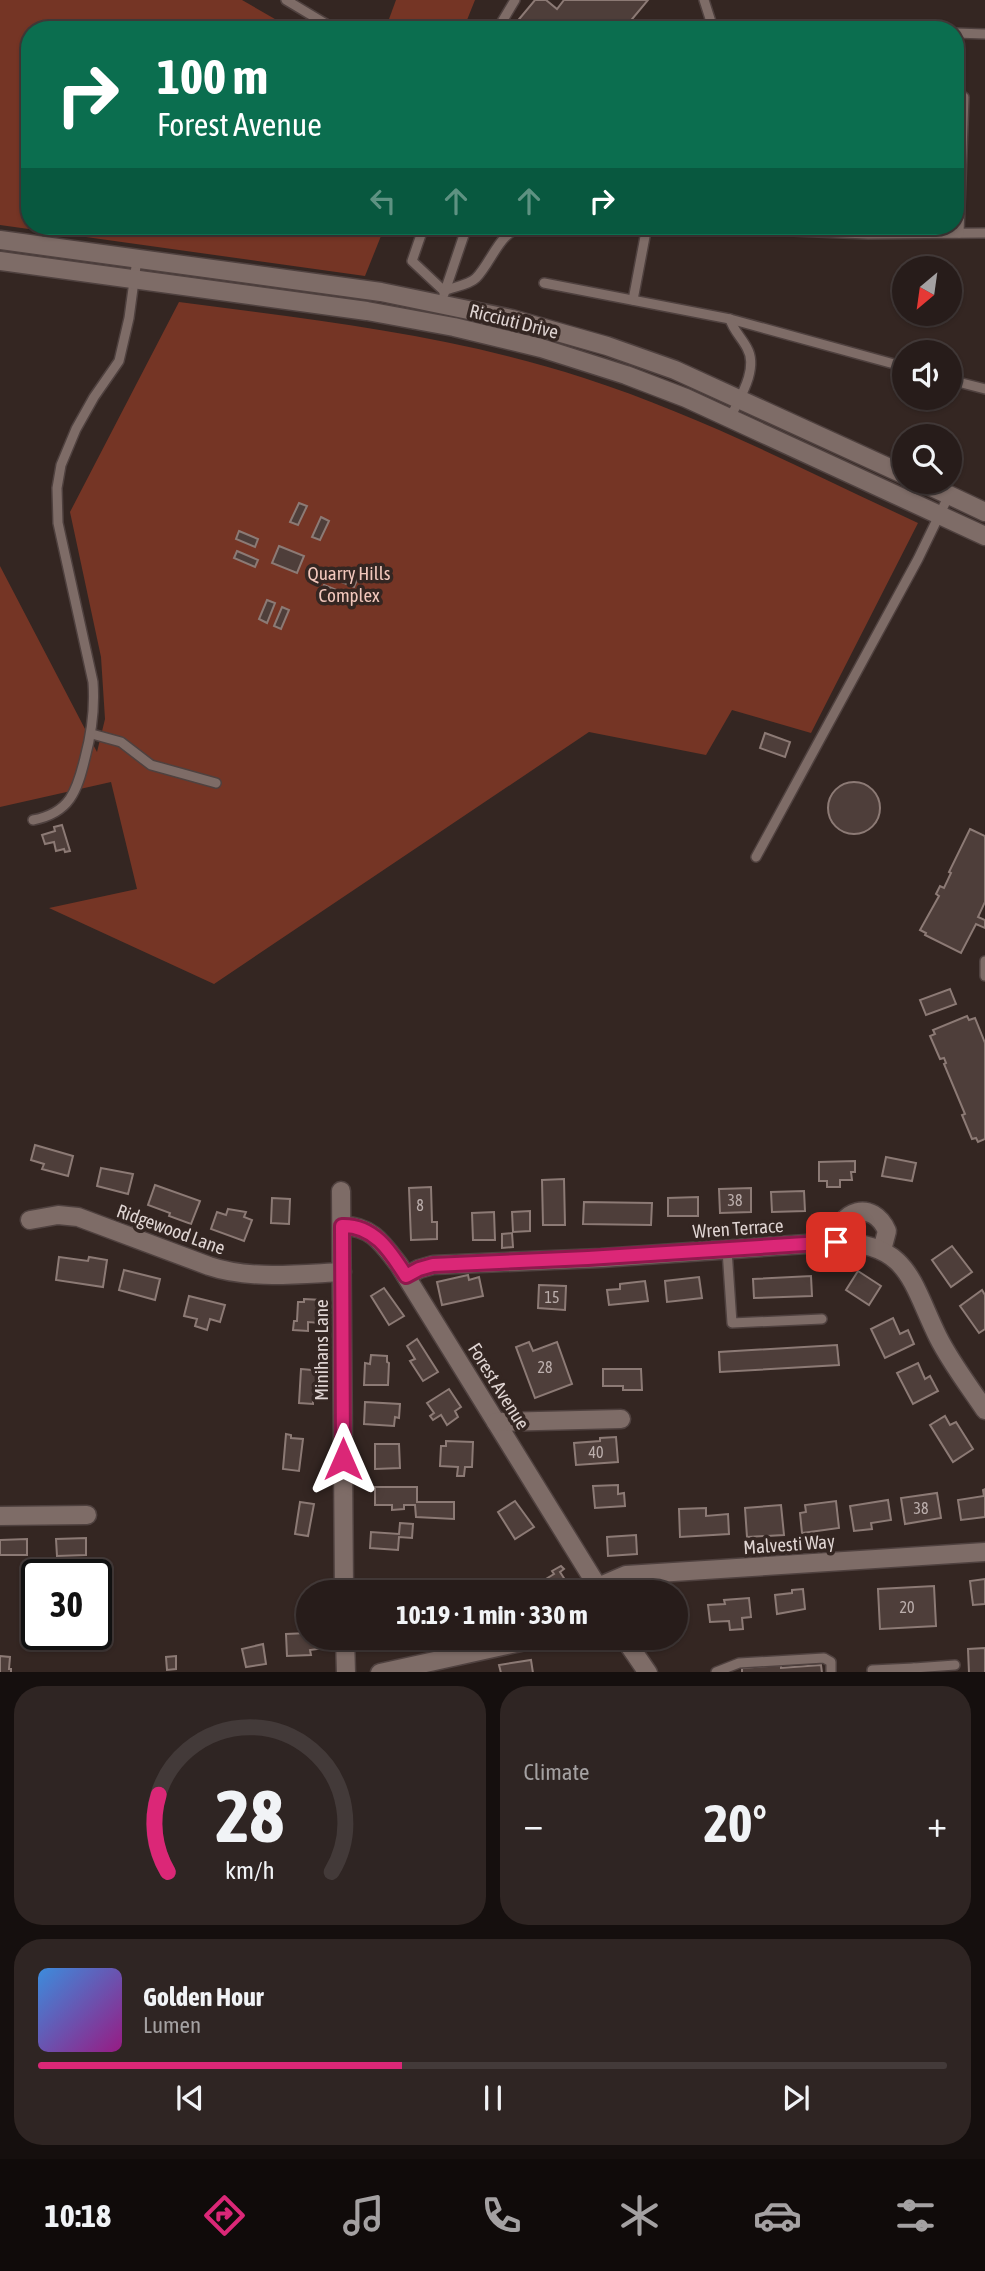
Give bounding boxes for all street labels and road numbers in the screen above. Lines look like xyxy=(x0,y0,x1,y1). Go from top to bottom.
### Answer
street label: Ricciuti Drive xyxy=(467,299,561,343)
street label: Ridgewood Lane xyxy=(114,1199,228,1259)
street label: Wren Terrace xyxy=(692,1214,784,1242)
street label: Minihans Lane xyxy=(310,1299,332,1401)
street label: Forest Avenue xyxy=(464,1339,534,1433)
street label: Malvesti Way xyxy=(742,1530,836,1558)

